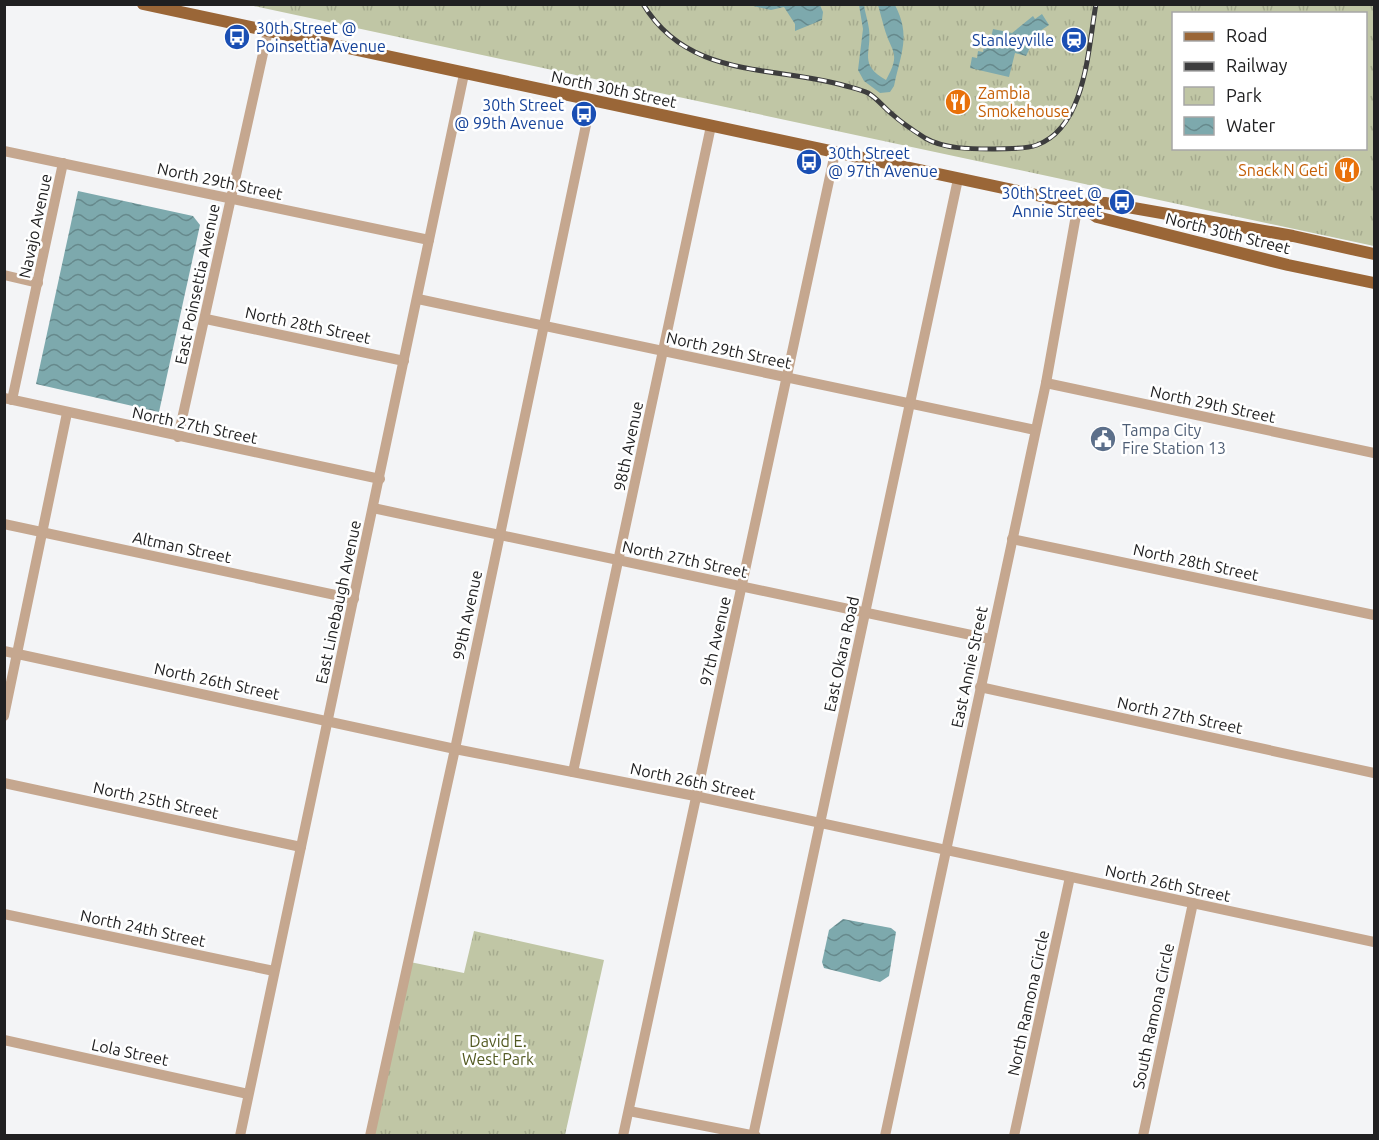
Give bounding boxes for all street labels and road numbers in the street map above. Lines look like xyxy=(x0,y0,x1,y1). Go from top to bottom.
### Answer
street label: North 30th Street xyxy=(550,67,679,111)
street label: North 29th Street xyxy=(156,159,285,203)
street label: Navajo Avenue xyxy=(15,172,55,280)
street label: East Poinsettia Avenue xyxy=(171,202,223,366)
street label: North 30th Street xyxy=(1164,209,1293,257)
street label: North 28th Street xyxy=(244,303,373,347)
street label: North 29th Street xyxy=(665,328,794,372)
street label: North 29th Street xyxy=(1149,382,1278,426)
street label: 98th Avenue xyxy=(610,400,646,492)
street label: North 27th Street xyxy=(131,403,260,447)
street label: East Linebaugh Avenue xyxy=(312,519,364,685)
street label: Altman Street xyxy=(131,528,234,566)
street label: North 27th Street xyxy=(621,537,750,581)
street label: North 28th Street xyxy=(1132,540,1261,584)
street label: 99th Avenue xyxy=(449,569,485,661)
street label: 97th Avenue xyxy=(696,595,734,687)
street label: East Okara Road xyxy=(820,595,862,713)
street label: East Annie Street xyxy=(947,604,991,729)
street label: North 26th Street xyxy=(153,659,282,703)
street label: North 27th Street xyxy=(1116,693,1245,737)
street label: North 26th Street xyxy=(629,759,758,803)
street label: North 25th Street xyxy=(92,778,221,822)
street label: North 26th Street xyxy=(1104,861,1233,905)
street label: North 24th Street xyxy=(79,906,208,950)
street label: North Ramona Circle xyxy=(1004,929,1052,1077)
street label: South Ramona Circle xyxy=(1129,941,1177,1091)
street label: Lola Street xyxy=(90,1035,171,1069)

